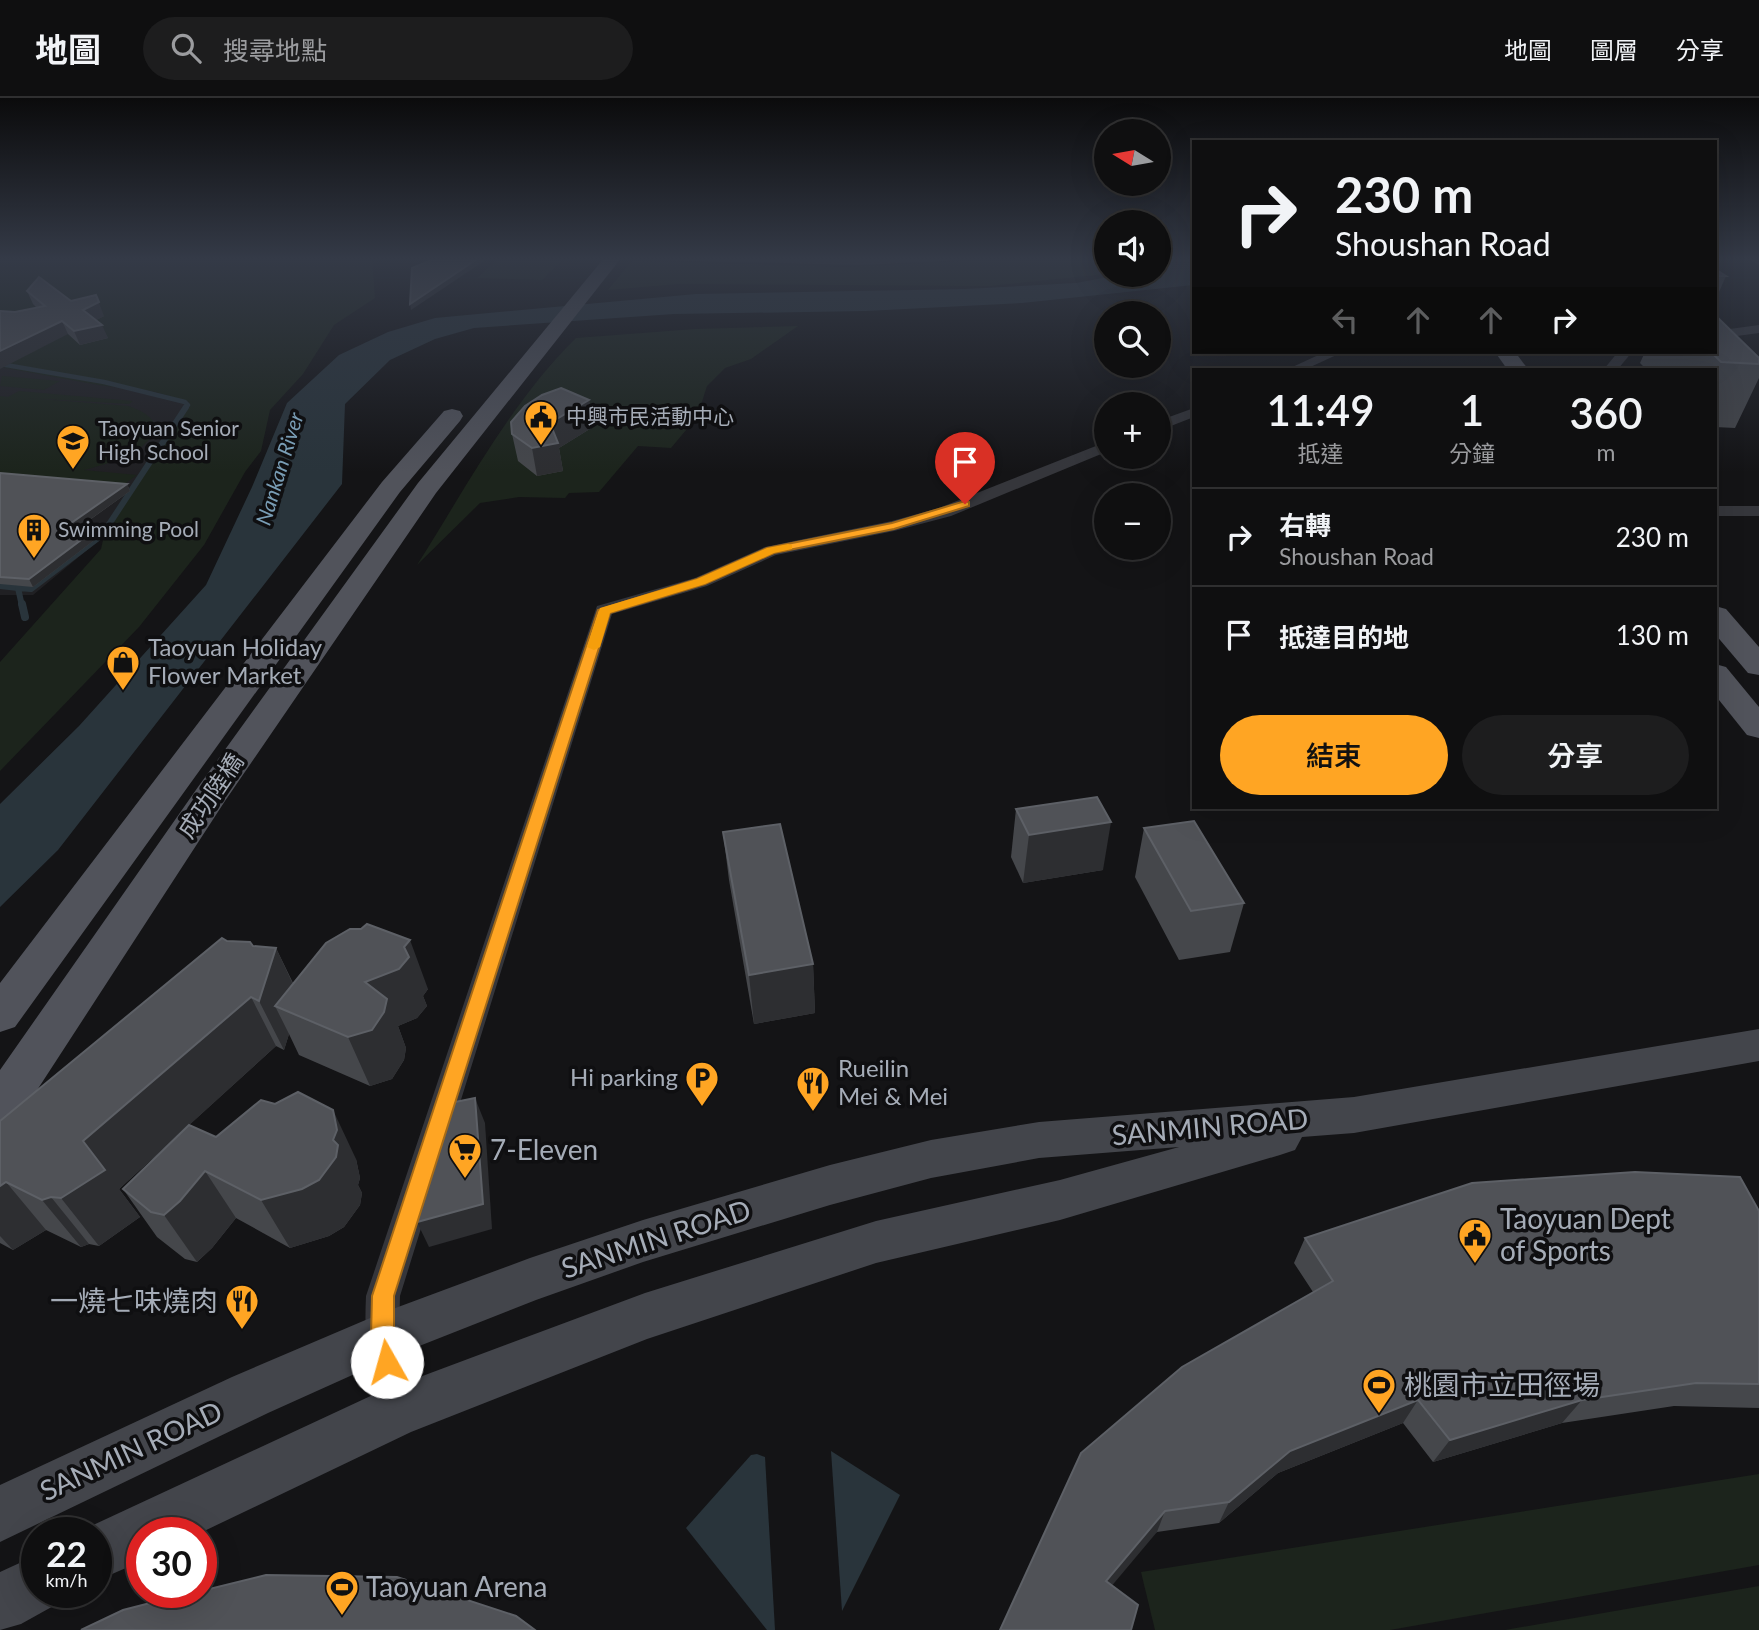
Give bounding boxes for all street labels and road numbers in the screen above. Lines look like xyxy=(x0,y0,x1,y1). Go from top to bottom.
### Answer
street label: 成功陸橋 xyxy=(171,747,249,843)
street label: SANMIN ROAD xyxy=(1110,1100,1310,1152)
street label: SANMIN ROAD xyxy=(557,1191,755,1285)
street label: SANMIN ROAD xyxy=(34,1393,227,1507)

